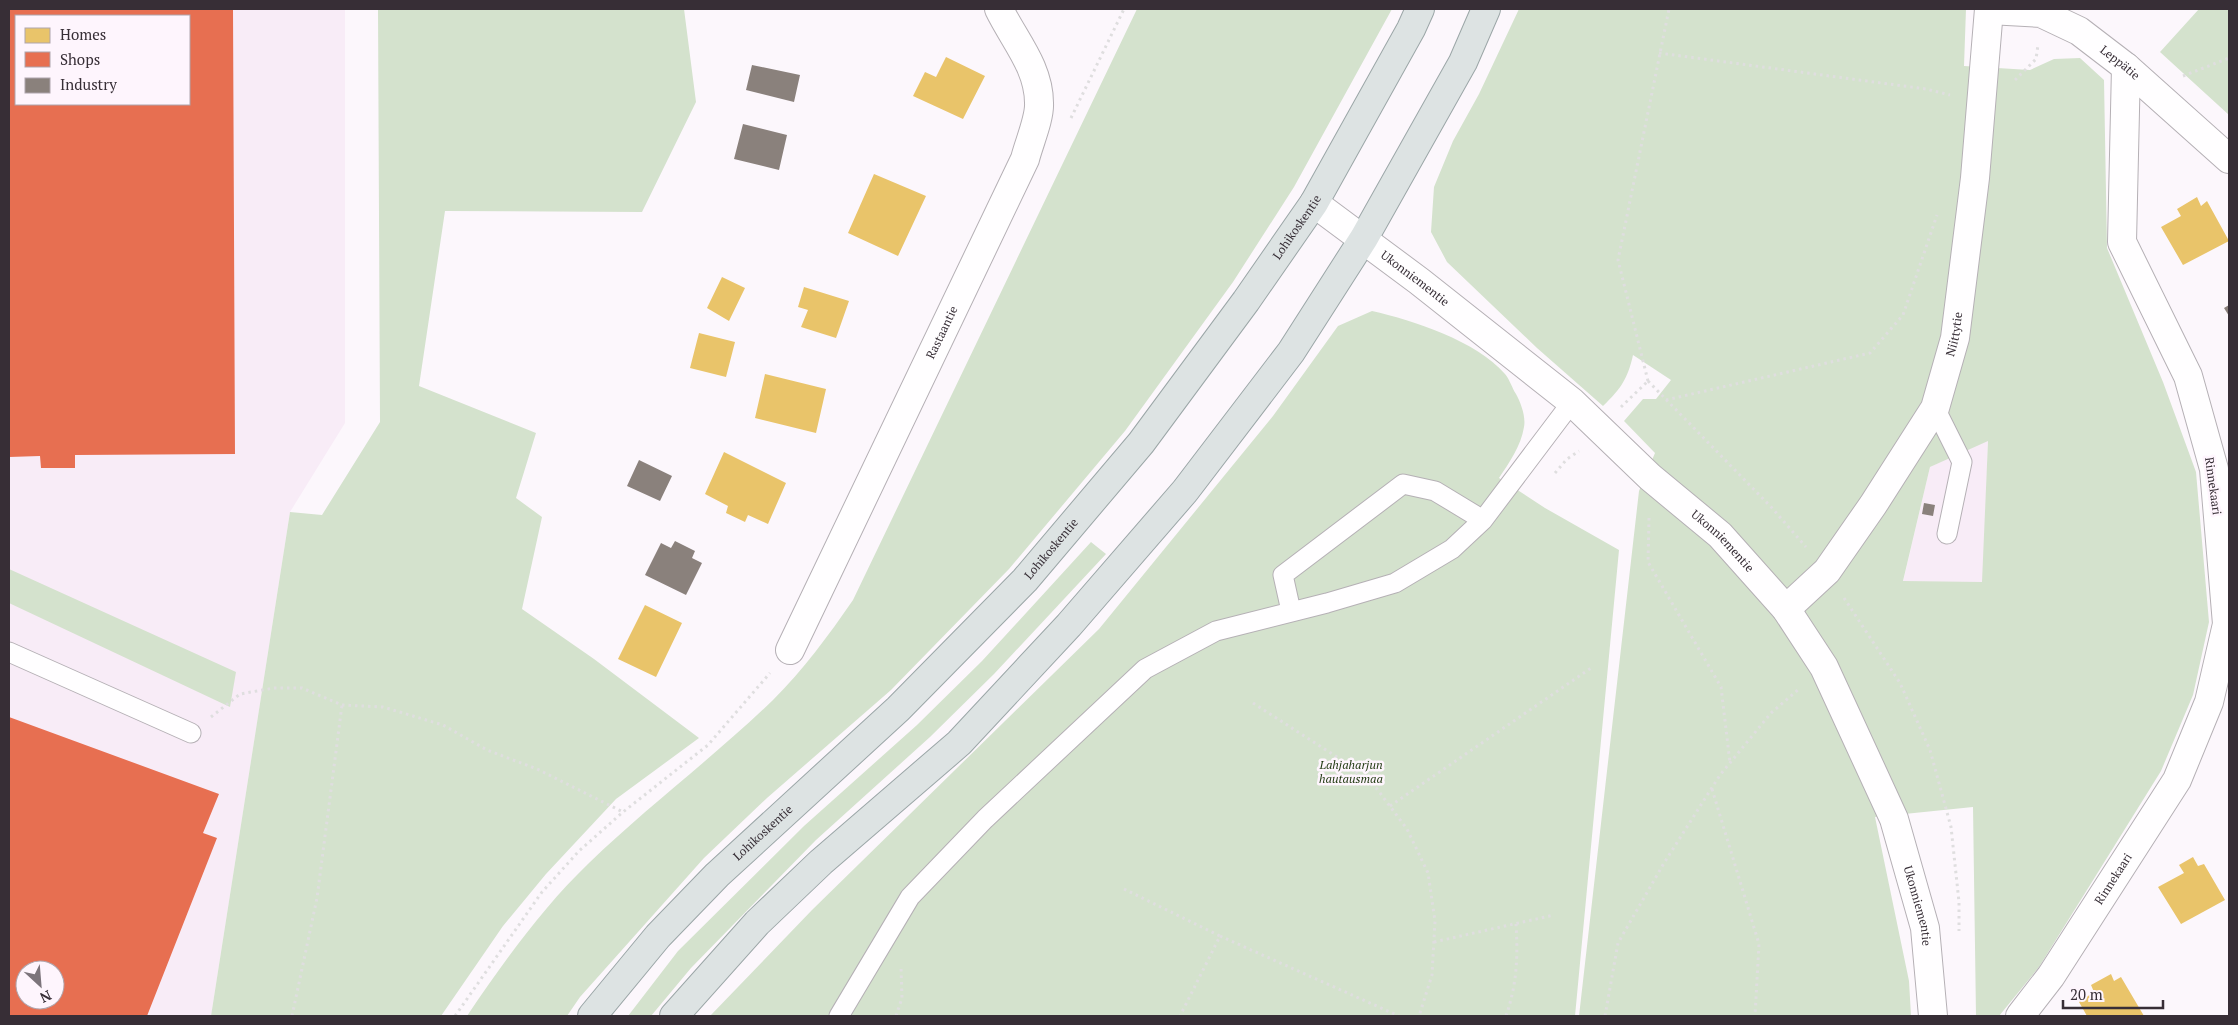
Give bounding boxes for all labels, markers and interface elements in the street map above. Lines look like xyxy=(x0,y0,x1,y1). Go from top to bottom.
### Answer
legend xyxy=(15,15,190,105)
text: Homes xyxy=(60,24,106,44)
street label: Leppätie xyxy=(2097,42,2143,83)
text: Shops xyxy=(60,49,100,69)
text: Industry xyxy=(60,74,117,94)
street label: Lohikoskentie xyxy=(1269,192,1324,262)
street label: Ukonniementie xyxy=(1378,247,1453,309)
street label: Rastaantie xyxy=(922,303,961,361)
street label: Niittytie xyxy=(1942,311,1965,358)
street label: Rinnekaari xyxy=(2202,456,2225,516)
street label: Ukonniementie xyxy=(1688,506,1757,575)
street label: Lohikoskentie xyxy=(1021,515,1081,582)
park label: Lahjaharjun hautausmaa xyxy=(1318,757,1383,786)
street label: Lohikoskentie xyxy=(730,802,795,863)
street label: Rinnekaari xyxy=(2091,850,2135,907)
street label: Ukonniementie xyxy=(1901,864,1935,947)
north arrow xyxy=(15,960,65,1010)
scale bar xyxy=(2063,978,2163,1010)
text: 20 m xyxy=(2070,984,2103,1004)
text: N xyxy=(37,986,55,1008)

